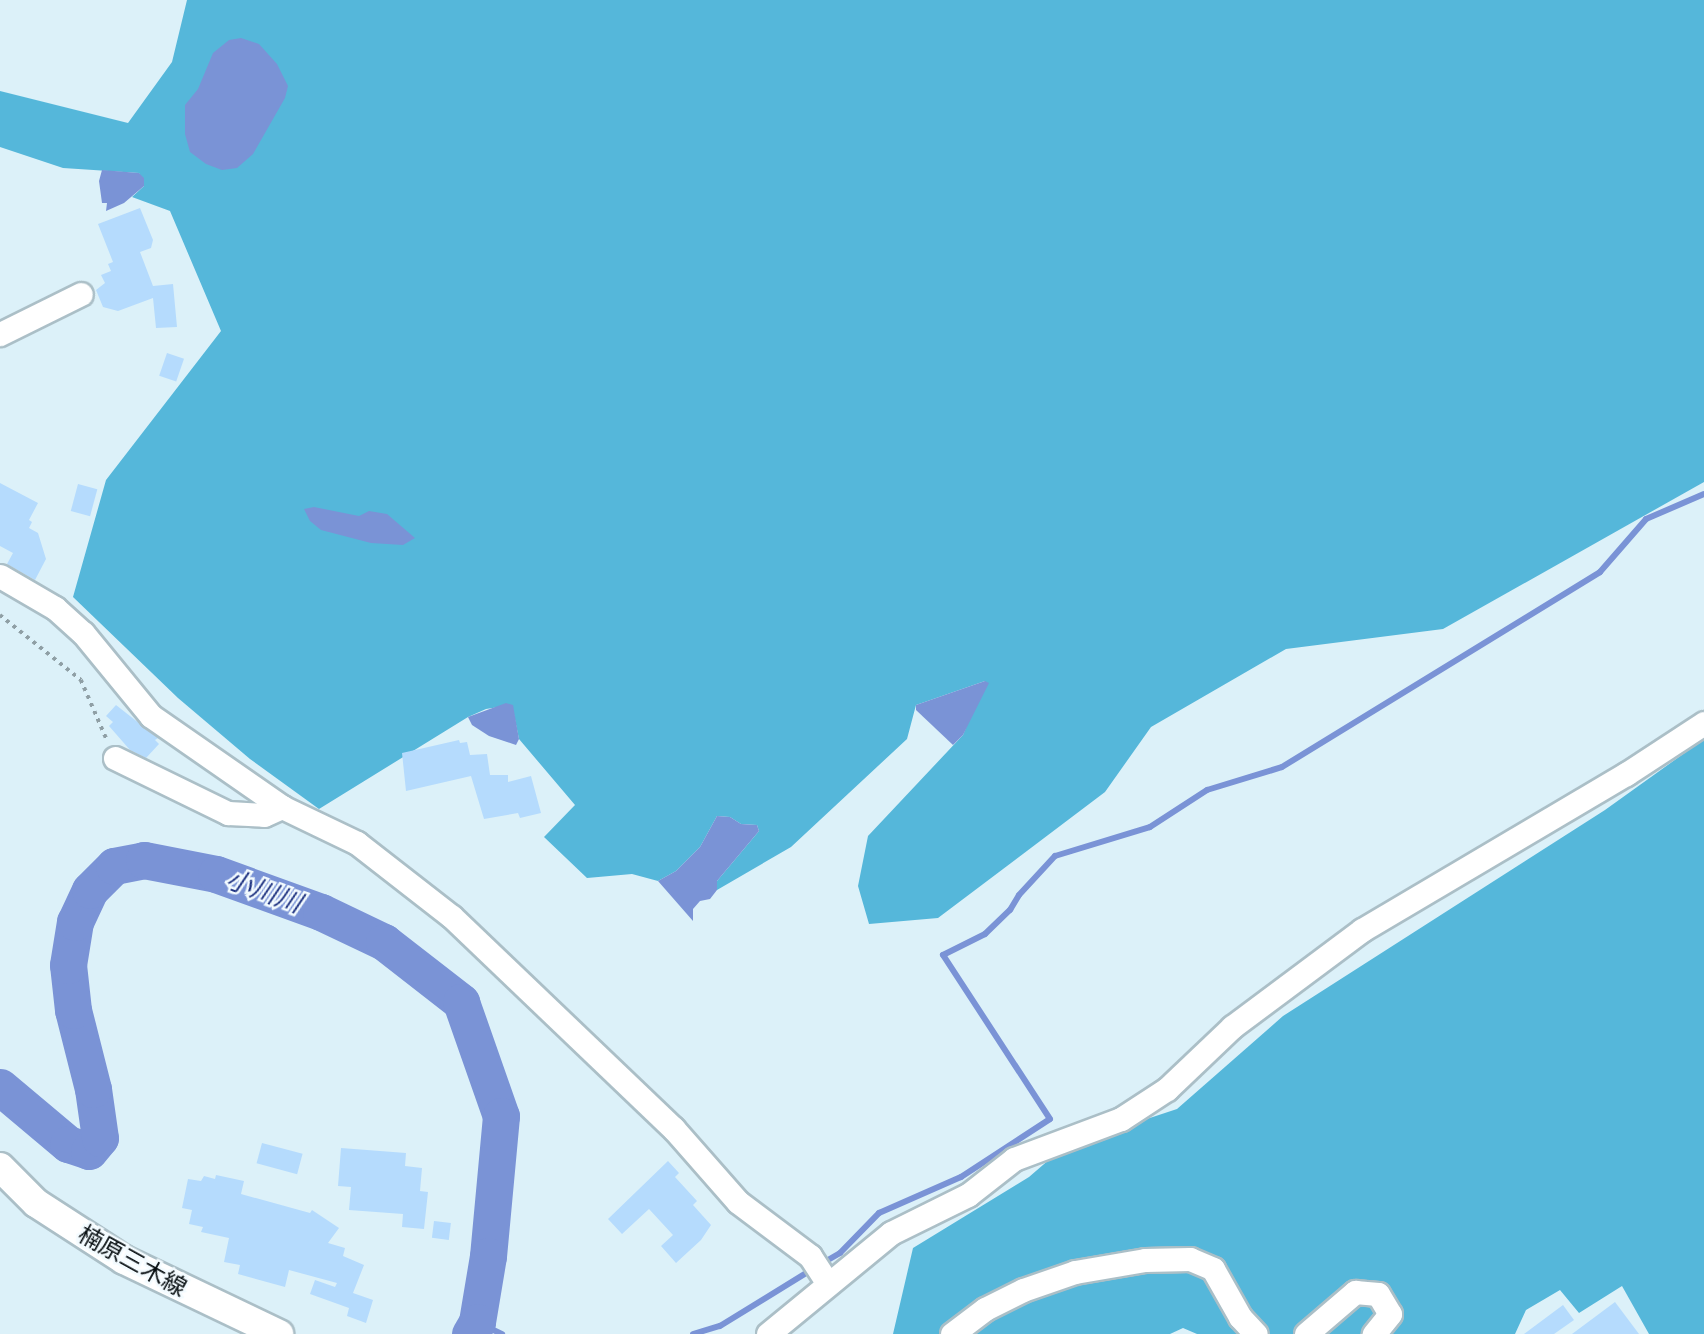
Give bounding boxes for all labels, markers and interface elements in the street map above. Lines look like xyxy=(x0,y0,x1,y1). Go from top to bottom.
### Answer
water label: 小川川 xyxy=(222,863,306,919)
street label: 楠原三木線 xyxy=(74,1218,192,1302)

